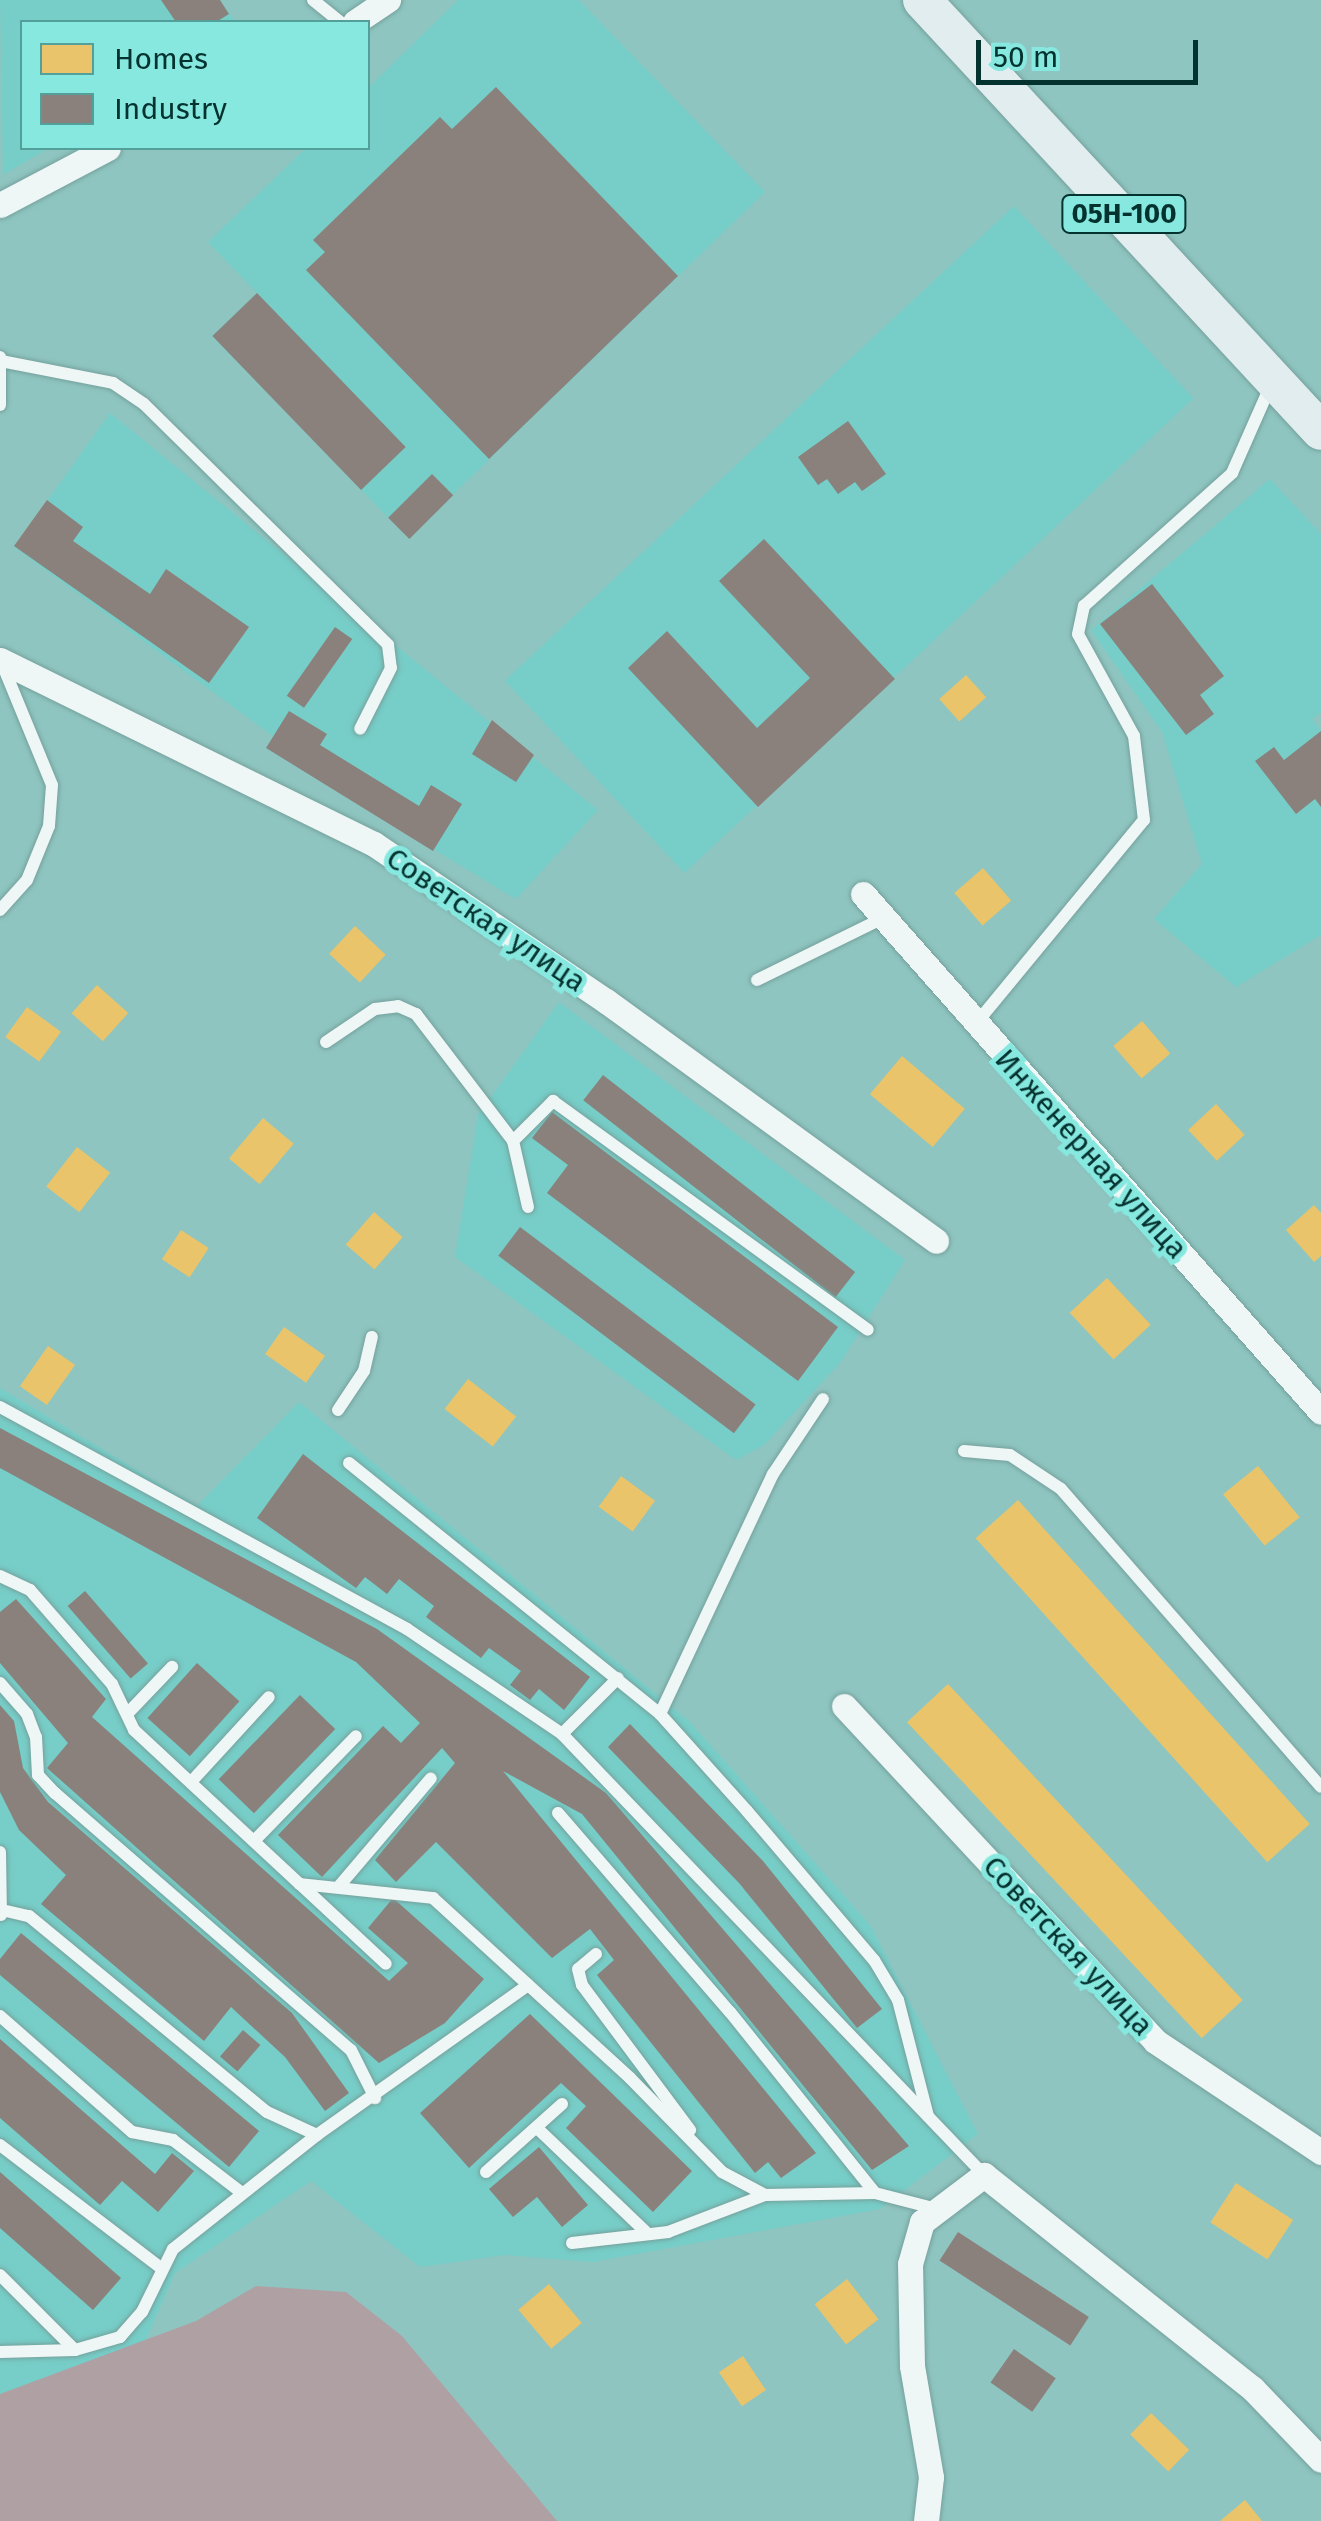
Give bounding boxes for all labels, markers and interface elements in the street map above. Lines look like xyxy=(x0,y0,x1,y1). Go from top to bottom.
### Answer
legend xyxy=(20,20,370,150)
scale bar xyxy=(981,20,1204,82)
text: 50 m xyxy=(993,39,1058,75)
text: Homes xyxy=(114,41,208,77)
text: Industry xyxy=(114,91,227,127)
road number: 05Н-100 xyxy=(1059,191,1189,237)
street label: Советская улица xyxy=(379,840,593,1000)
street label: Инженерная улица xyxy=(987,1042,1195,1266)
street label: Советская улица xyxy=(975,1849,1161,2043)

